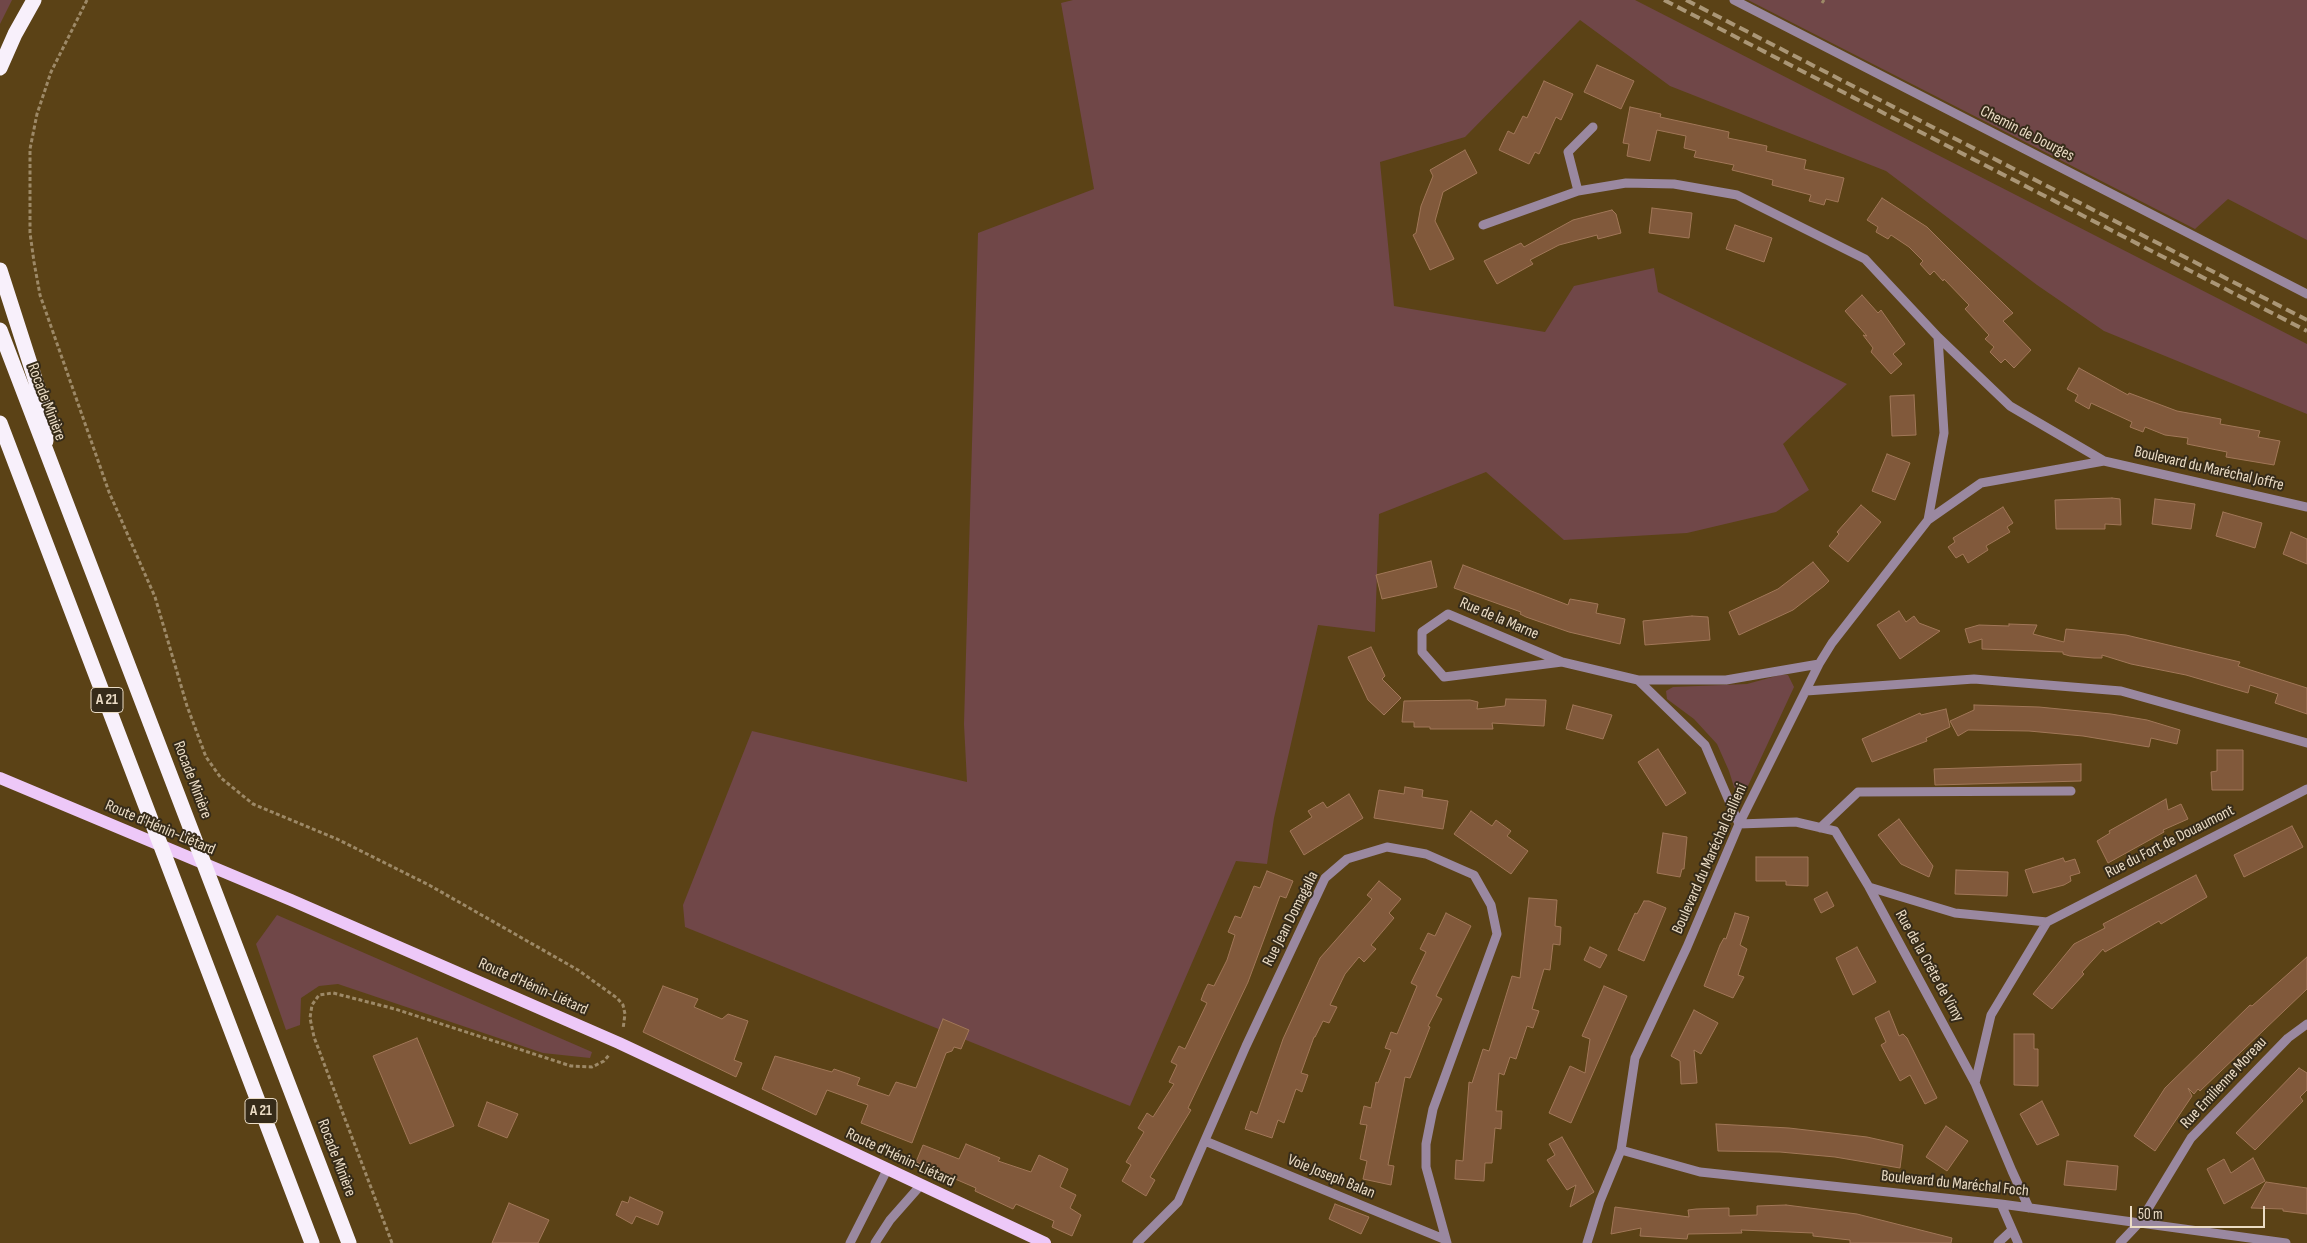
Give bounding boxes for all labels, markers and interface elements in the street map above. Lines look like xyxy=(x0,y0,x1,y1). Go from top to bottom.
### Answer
street label: Chemin de Dourges xyxy=(1977,102,2077,166)
street label: Rocade Minière xyxy=(22,361,70,443)
street label: Boulevard du Maréchal Joffre xyxy=(2133,442,2285,496)
street label: Rue de la Marne xyxy=(1457,594,1541,644)
road number: A 21 xyxy=(91,688,123,712)
street label: Rocade Minière xyxy=(168,739,216,821)
street label: Boulevard du Maréchal Gallieni xyxy=(1668,781,1752,937)
street label: Route d'Hénin-Liétard xyxy=(102,796,218,860)
street label: Rue du Fort de Douaumont xyxy=(2102,801,2238,883)
street label: Rue Jean Domagalla xyxy=(1259,868,1323,970)
street label: Rue de la Crête de Vimy xyxy=(1890,907,1968,1025)
street label: Route d'Hénin-Liétard xyxy=(475,954,591,1020)
street label: Rue Emilienne Moreau xyxy=(2177,1033,2271,1133)
road number: A 21 xyxy=(245,1098,277,1124)
street label: Rocade Minière xyxy=(312,1117,360,1199)
street label: Route d'Hénin-Liétard xyxy=(843,1124,957,1192)
street label: Voie Joseph Balan xyxy=(1284,1151,1378,1203)
street label: Boulevard du Maréchal Foch xyxy=(1880,1167,2030,1201)
scale bar xyxy=(2132,1196,2267,1228)
text: 50 m xyxy=(2138,1205,2163,1224)

